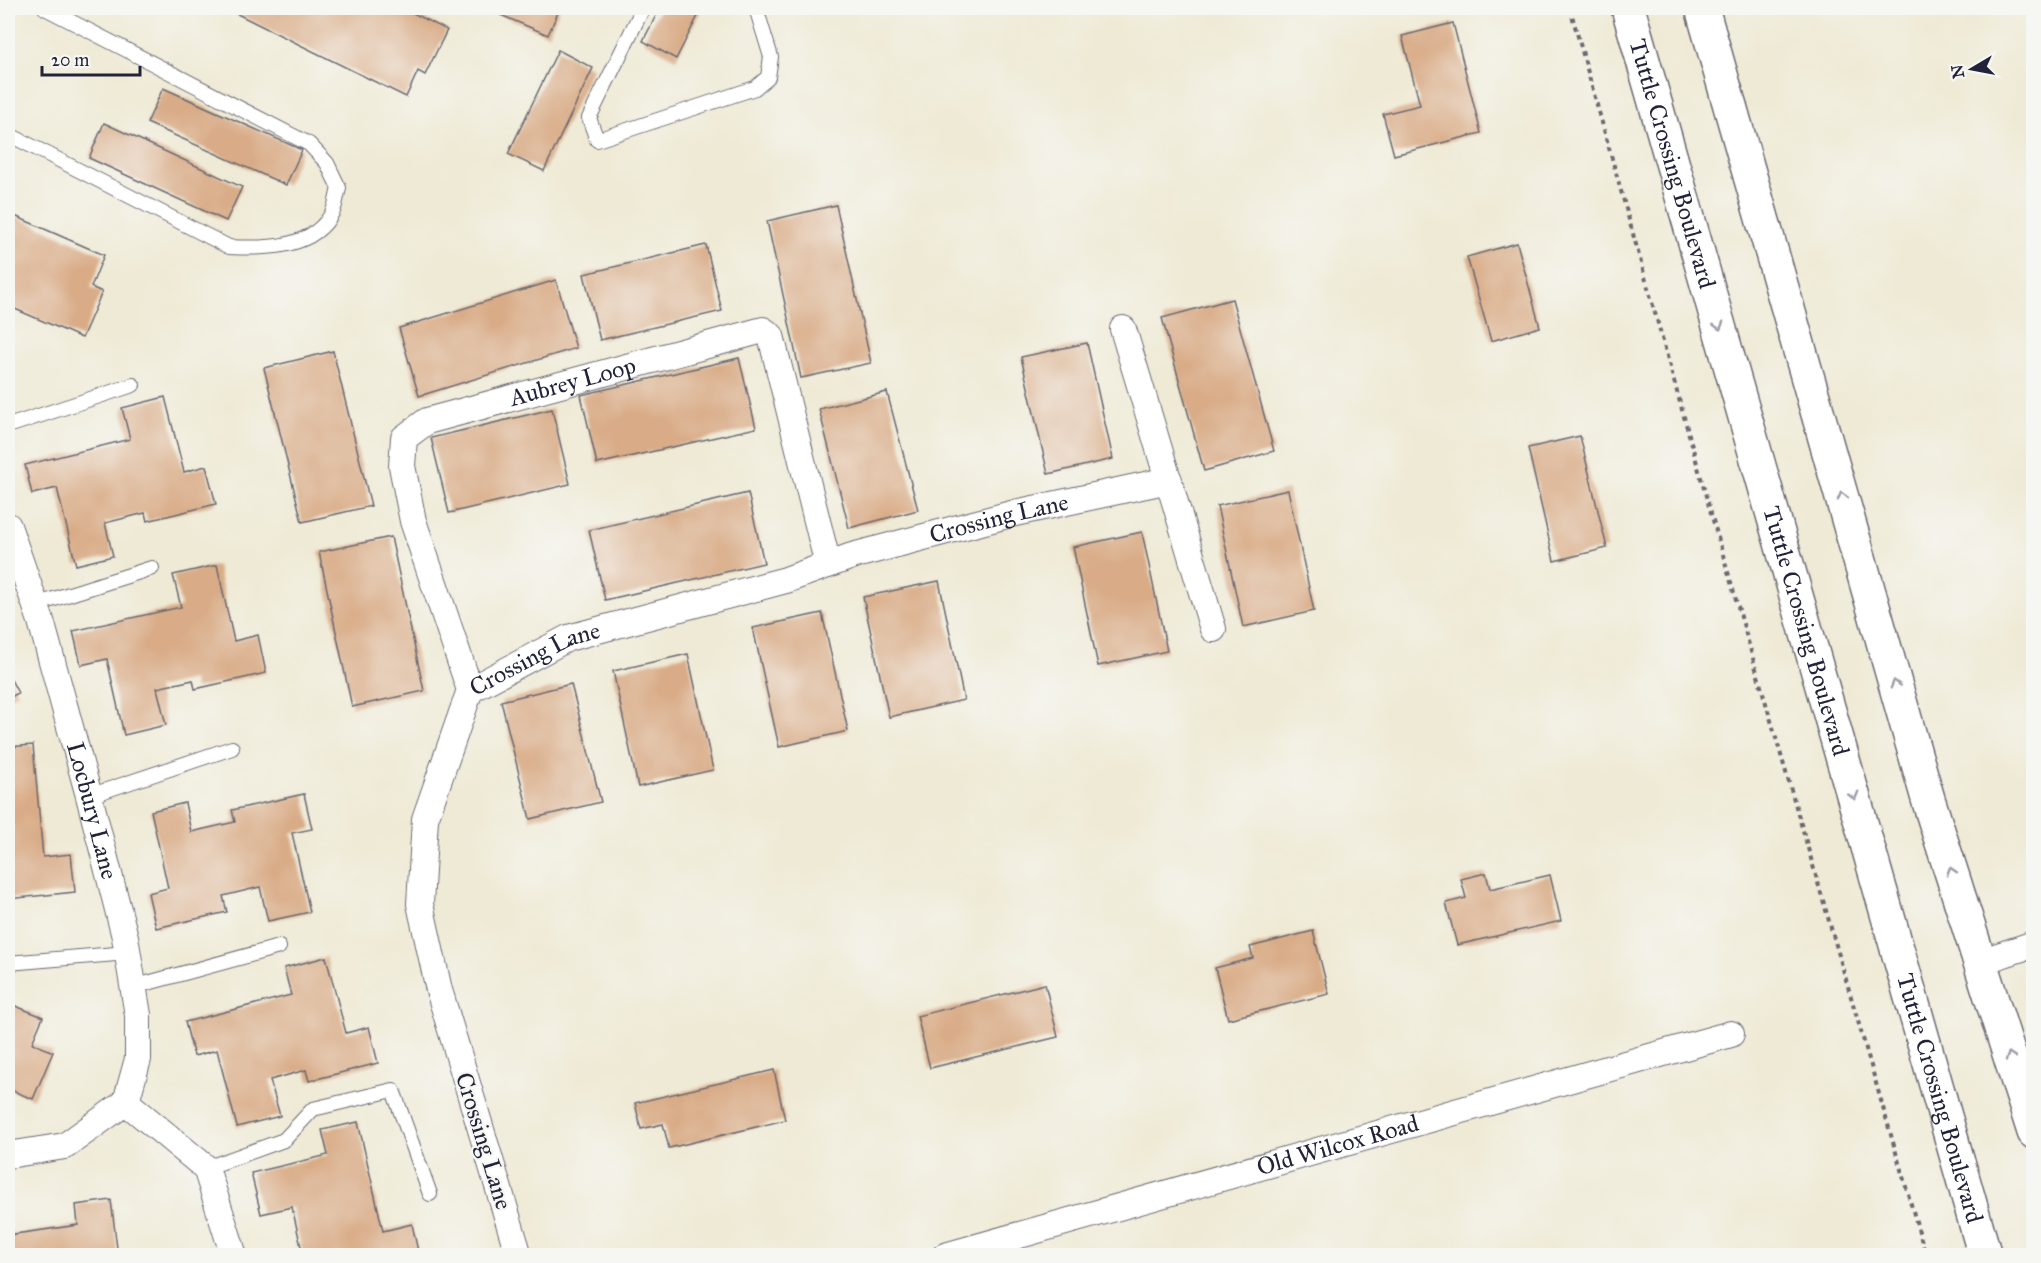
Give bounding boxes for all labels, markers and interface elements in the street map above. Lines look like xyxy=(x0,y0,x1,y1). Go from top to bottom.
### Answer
street label: Tuttle Crossing Boulevard xyxy=(1623,35,1722,292)
scale bar xyxy=(42,39,140,77)
north arrow xyxy=(1942,39,2002,99)
text: 20 m xyxy=(51,49,89,71)
text: N xyxy=(1947,63,1968,80)
one-way arrow xyxy=(1712,321,1725,331)
street label: Aubrey Loop xyxy=(505,350,639,413)
street label: Crossing Lane xyxy=(926,487,1071,550)
one-way arrow xyxy=(1836,491,1849,501)
street label: Tuttle Crossing Boulevard xyxy=(1756,503,1856,759)
street label: Crossing Lane xyxy=(464,615,603,703)
one-way arrow xyxy=(1890,679,1902,690)
street label: Locbury Lane xyxy=(60,739,125,882)
one-way arrow xyxy=(1847,790,1859,801)
one-way arrow xyxy=(1946,866,1958,877)
street label: Tuttle Crossing Boulevard xyxy=(1890,970,1990,1227)
one-way arrow xyxy=(2005,1051,2017,1062)
street label: Crossing Lane xyxy=(449,1069,519,1213)
street label: Old Wilcox Road xyxy=(1253,1108,1422,1182)

